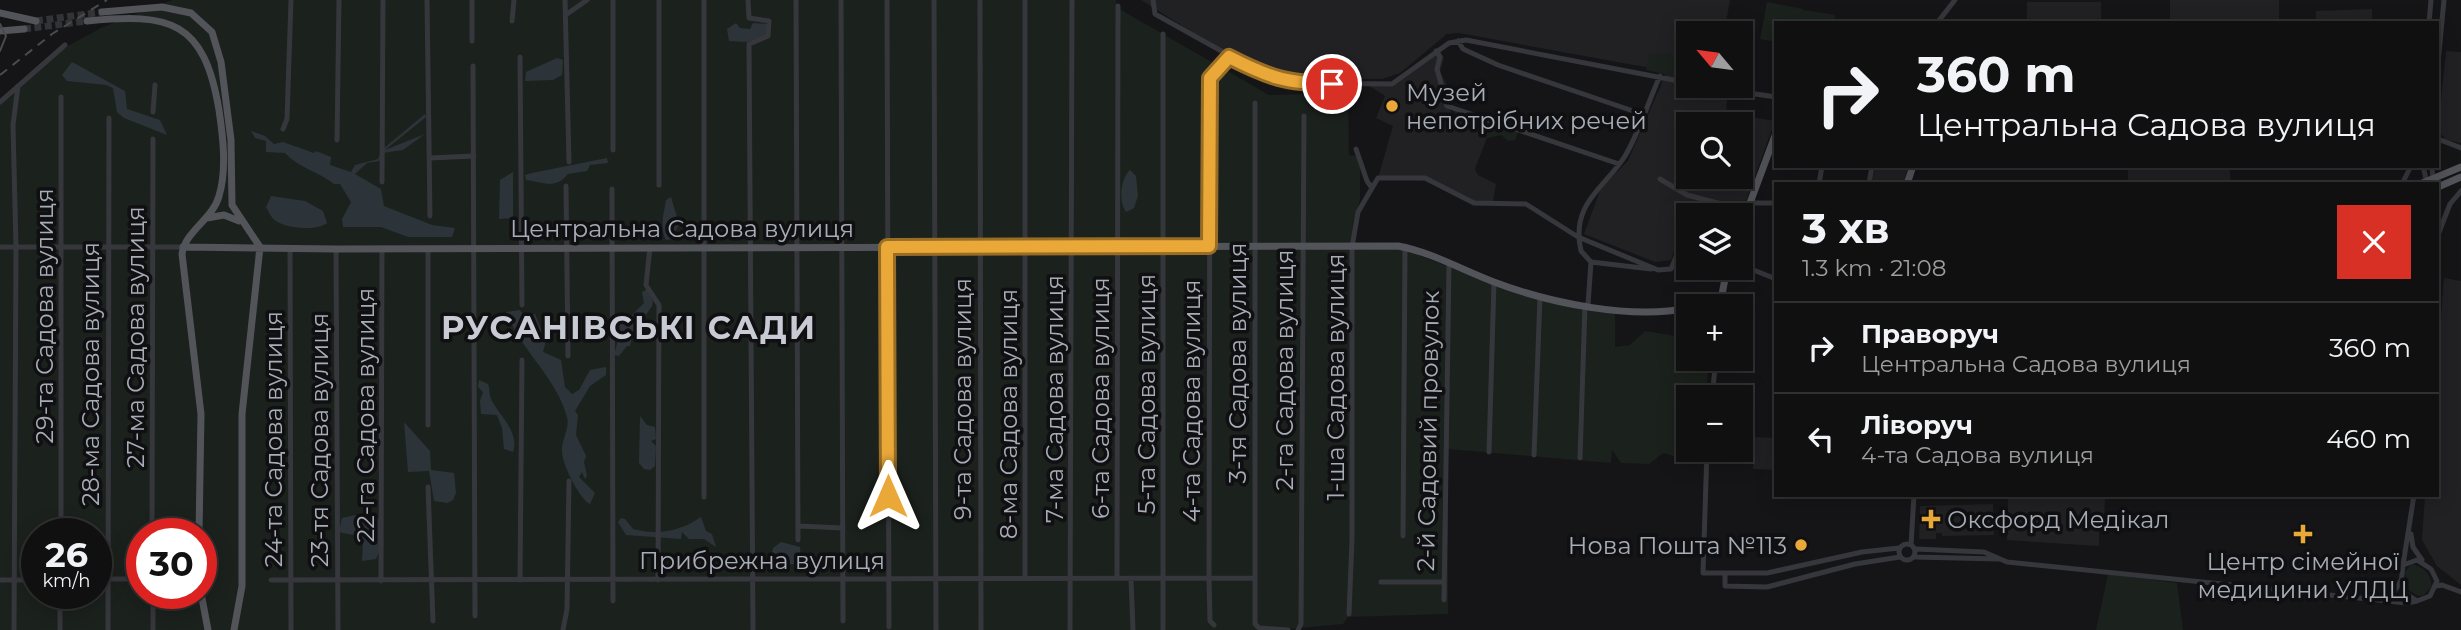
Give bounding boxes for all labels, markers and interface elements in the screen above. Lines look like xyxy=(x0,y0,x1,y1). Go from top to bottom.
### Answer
north arrow xyxy=(1676,21,1754,98)
map controls xyxy=(1676,21,1753,462)
text: 360 m xyxy=(1917,45,2076,104)
icon: right xyxy=(1802,49,1893,140)
pin xyxy=(1302,54,1362,114)
icon: arrive xyxy=(1313,65,1351,103)
place label: Музей непотрібних речей xyxy=(1406,78,1647,135)
marker: Музей непотрібних речей xyxy=(1384,98,1400,114)
text: Центральна Садова вулиця xyxy=(1917,105,2376,144)
button: search xyxy=(1676,112,1753,189)
street label: 29-та Садова вулиця xyxy=(30,188,59,444)
text: 3 хв xyxy=(1802,202,1890,254)
button: layers xyxy=(1676,203,1753,280)
button: close xyxy=(2337,205,2411,279)
street label: 27-ма Садова вулиця xyxy=(121,206,150,468)
street label: Центральна Садова вулиця xyxy=(510,214,854,243)
street label: 28-ма Садова вулиця xyxy=(76,242,105,506)
street label: 3-тя Садова вулиця xyxy=(1223,243,1252,483)
street label: 2-га Садова вулиця xyxy=(1270,249,1299,491)
street label: 1-ша Садова вулиця xyxy=(1321,253,1350,501)
text: 1.3 km · 21:08 xyxy=(1802,254,1946,282)
street label: 5-та Садова вулиця xyxy=(1132,274,1161,514)
street label: 7-ма Садова вулиця xyxy=(1040,275,1069,523)
street label: 6-та Садова вулиця xyxy=(1086,277,1115,519)
street label: 9-та Садова вулиця xyxy=(948,278,977,520)
street label: 4-та Садова вулиця xyxy=(1177,279,1206,523)
street label: 22-га Садова вулиця xyxy=(351,288,380,542)
street label: 8-ма Садова вулиця xyxy=(994,289,1023,539)
street label: 2-й Садовий провулок xyxy=(1411,290,1445,572)
button: + xyxy=(1676,294,1753,371)
district label: РУСАНІВСЬКІ САДИ xyxy=(441,308,817,347)
street label: 24-та Садова вулиця xyxy=(259,311,288,567)
street label: 23-тя Садова вулиця xyxy=(305,313,334,567)
text: Праворуч xyxy=(1861,318,1999,350)
icon: right xyxy=(1802,329,1840,367)
text: 360 m xyxy=(2329,332,2411,364)
text: Центральна Садова вулиця xyxy=(1861,350,2191,378)
button: − xyxy=(1676,385,1753,462)
text: Ліворуч xyxy=(1861,409,1973,441)
icon: left xyxy=(1802,420,1840,458)
text: 460 m xyxy=(2326,423,2411,455)
text: 4-та Садова вулиця xyxy=(1861,441,2094,469)
position arrow xyxy=(851,459,925,533)
place label: Оксфорд Медікал xyxy=(1947,505,2169,534)
marker: Оксфорд Медікал xyxy=(1921,509,1941,529)
speed limit sign: 30 xyxy=(126,518,217,609)
marker: Центр сімейної медицини УЛДЦ xyxy=(2293,524,2313,544)
place label: Нова Пошта №113 xyxy=(1568,531,1787,560)
text: 26 xyxy=(45,533,88,576)
marker: Нова Пошта №113 xyxy=(1793,537,1809,553)
street label: Прибрежна вулиця xyxy=(639,546,885,575)
place label: Центр сімейної медицини УЛДЦ xyxy=(2198,547,2409,604)
text: km/h xyxy=(42,570,91,592)

